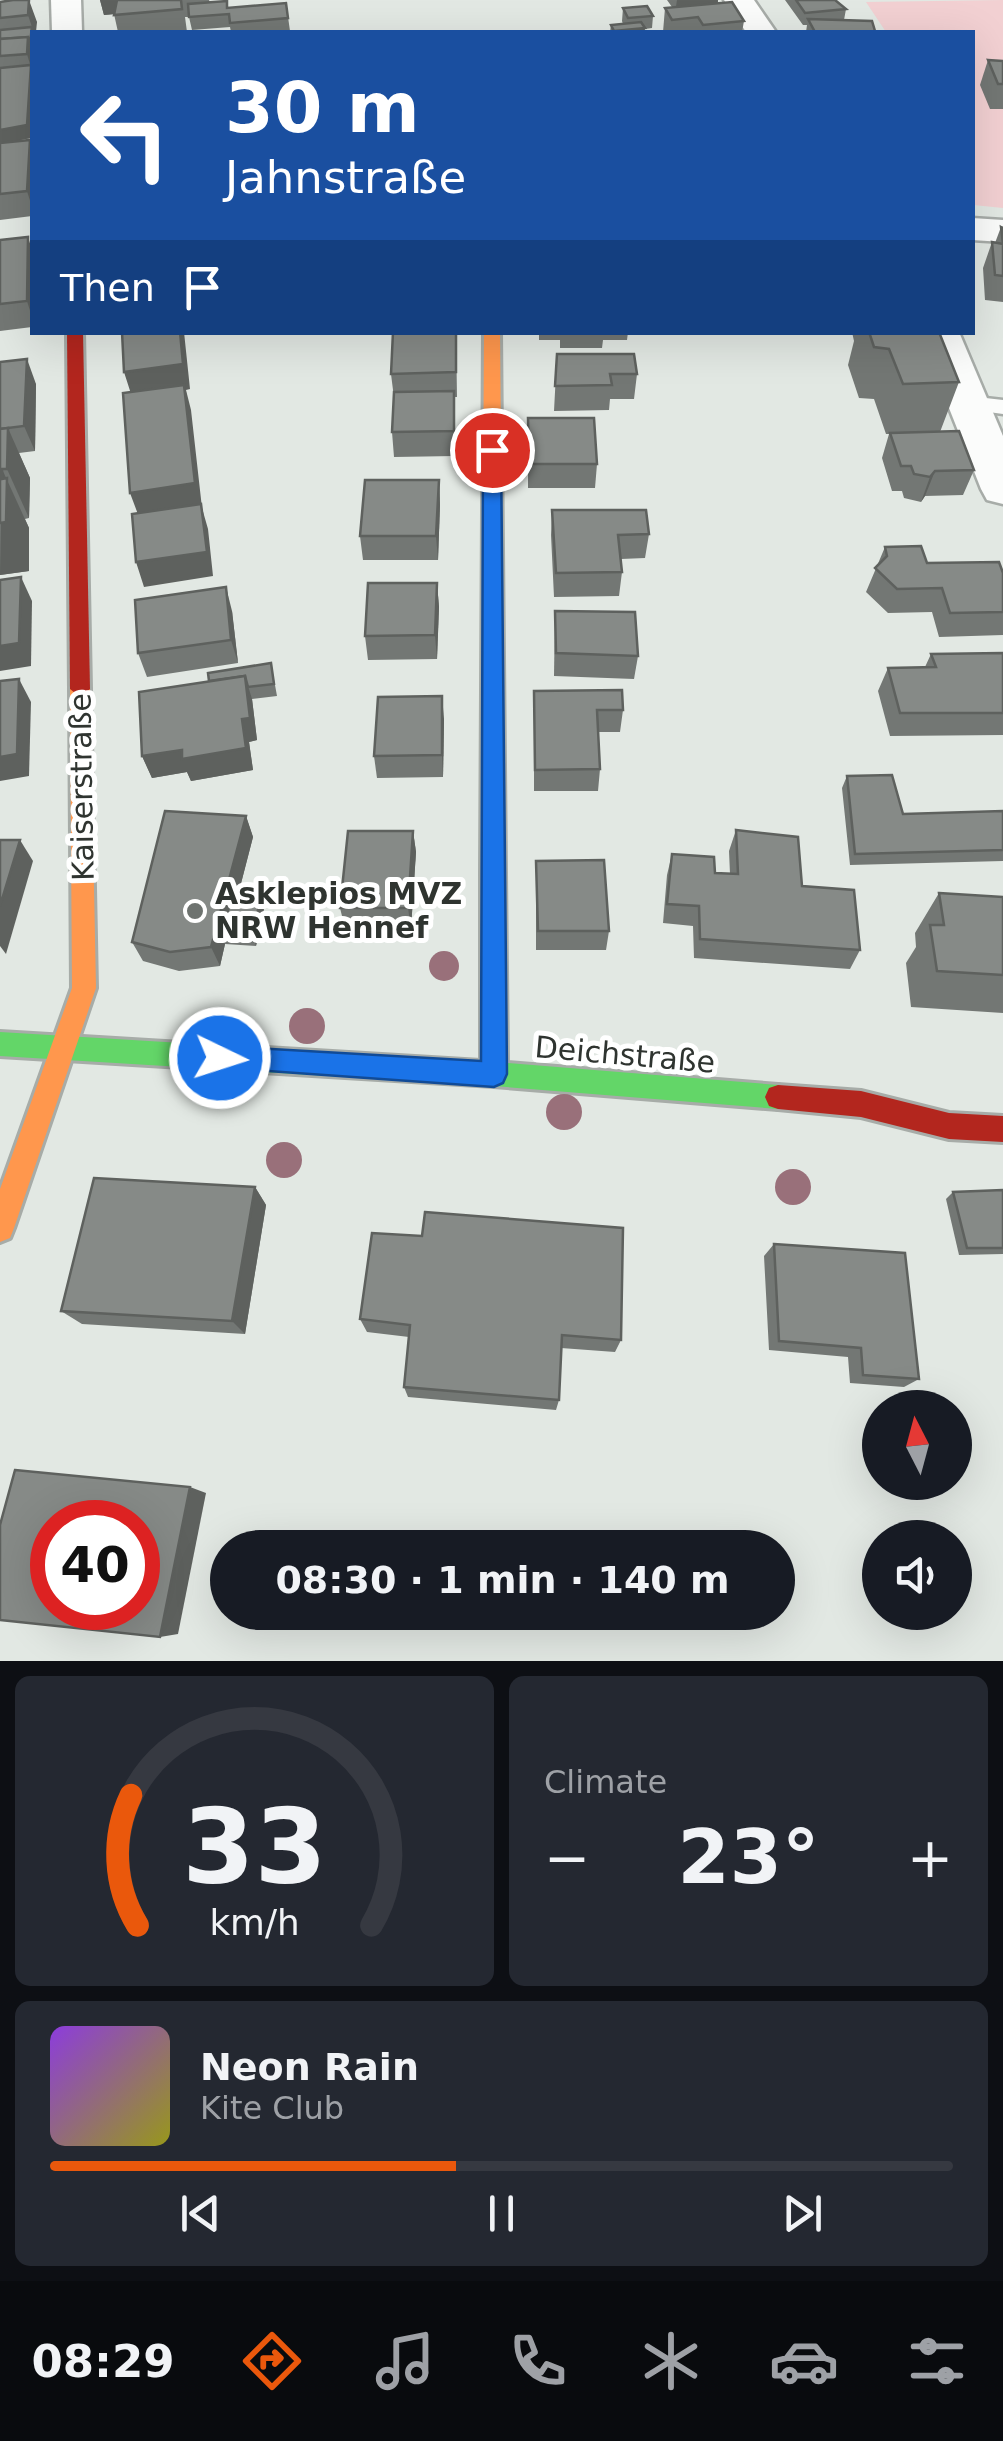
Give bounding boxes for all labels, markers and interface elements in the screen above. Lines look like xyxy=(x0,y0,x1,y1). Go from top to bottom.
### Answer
text: 30 m xyxy=(225,67,420,149)
icon: left xyxy=(60,70,190,200)
text: Jahnstraße xyxy=(225,151,466,204)
icon: arrive xyxy=(175,260,230,315)
text: Then xyxy=(60,266,155,310)
pin xyxy=(450,408,535,493)
icon: arrive xyxy=(465,423,520,478)
street label: Kaiserstraße xyxy=(62,693,101,881)
place label: Asklepios MVZ NRW Hennef xyxy=(215,876,462,945)
marker: Asklepios MVZ NRW Hennef xyxy=(184,900,206,922)
position arrow xyxy=(168,1006,272,1110)
street label: Deichstraße xyxy=(533,1029,717,1080)
north arrow xyxy=(862,1390,972,1500)
map controls xyxy=(862,1390,972,1630)
speed limit sign: 40 xyxy=(30,1500,160,1630)
button: sound xyxy=(862,1520,972,1630)
text: 08:30 · 1 min · 140 m xyxy=(275,1558,730,1602)
text: Climate xyxy=(544,1763,667,1801)
text: 33 xyxy=(182,1786,327,1908)
text: 23° xyxy=(678,1813,819,1901)
text: − xyxy=(544,1826,590,1890)
text: + xyxy=(907,1826,953,1890)
text: km/h xyxy=(209,1902,300,1943)
text: Neon Rain xyxy=(200,2045,419,2089)
text: Kite Club xyxy=(200,2089,344,2127)
icon: previous xyxy=(173,2186,228,2241)
icon: pause xyxy=(474,2186,529,2241)
icon: next xyxy=(775,2186,830,2241)
icon: directions xyxy=(237,2326,307,2396)
icon: music xyxy=(370,2326,440,2396)
icon: phone xyxy=(503,2326,573,2396)
icon: climate xyxy=(636,2326,706,2396)
icon: car xyxy=(769,2326,839,2396)
icon: filters xyxy=(902,2326,972,2396)
text: 08:29 xyxy=(31,2335,175,2388)

